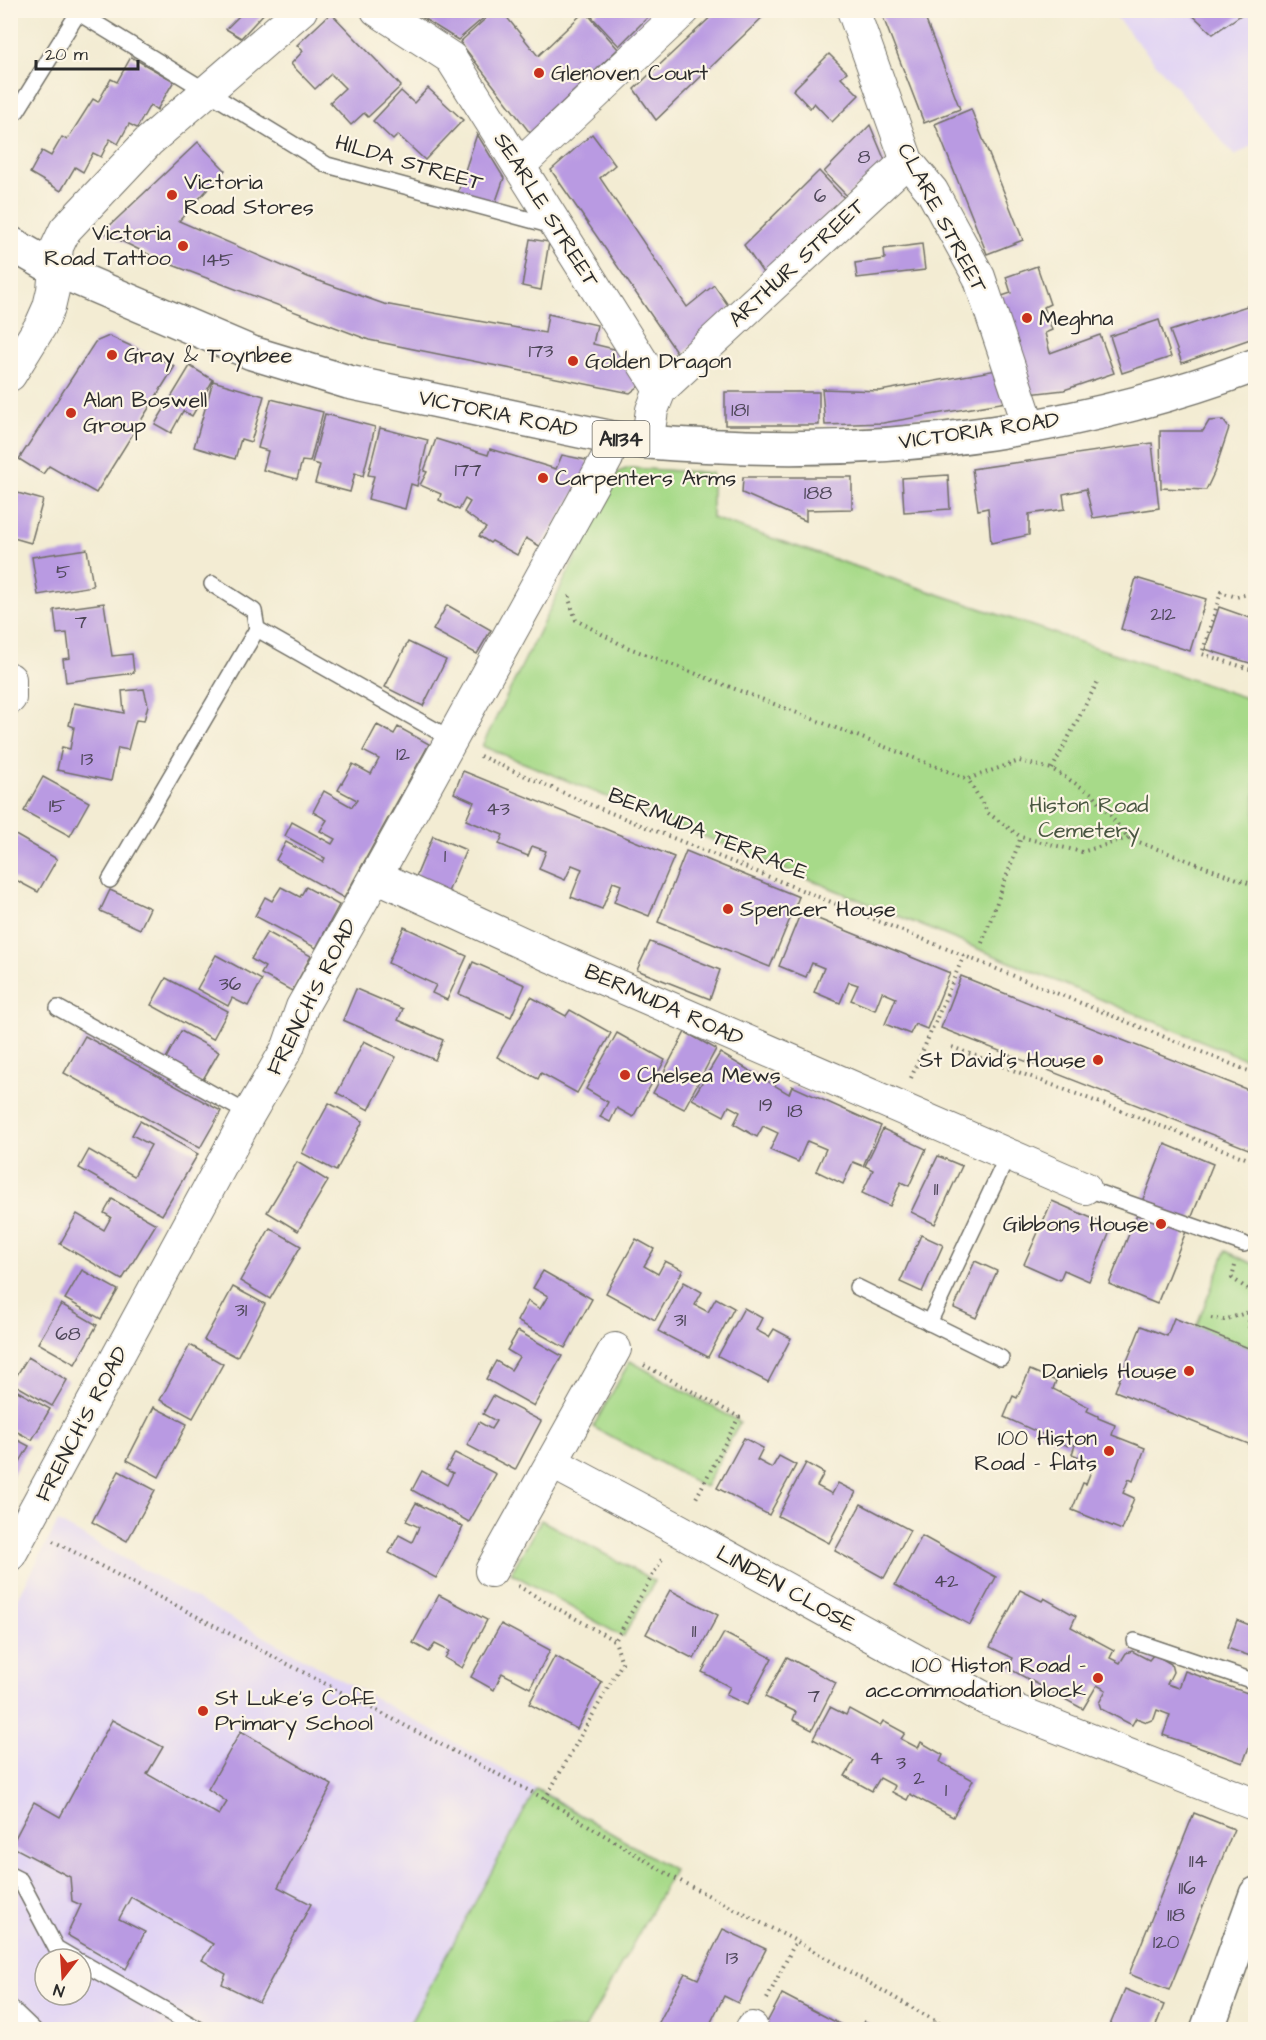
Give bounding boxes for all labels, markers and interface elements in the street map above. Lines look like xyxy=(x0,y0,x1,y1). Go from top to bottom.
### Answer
scale bar xyxy=(36,33,138,71)
text: 20 m xyxy=(45,42,88,67)
place label: Glenoven Court xyxy=(551,58,708,89)
marker: Glenoven Court xyxy=(532,66,546,80)
street label: HILDA STREET xyxy=(332,127,487,199)
street label: SEARLE STREET xyxy=(486,127,606,294)
street label: CLARE STREET xyxy=(889,138,995,299)
house number: 8 xyxy=(858,143,871,171)
place label: Victoria Road Stores xyxy=(184,167,314,223)
house number: 6 xyxy=(814,182,827,210)
marker: Victoria Road Stores xyxy=(165,188,179,202)
street label: ARTHUR STREET xyxy=(722,191,872,335)
place label: Victoria Road Tattoo xyxy=(44,218,172,274)
marker: Victoria Road Tattoo xyxy=(176,239,190,253)
house number: 145 xyxy=(203,246,233,274)
place label: Meghna xyxy=(1039,303,1114,335)
marker: Meghna xyxy=(1020,311,1034,325)
house number: 173 xyxy=(528,337,554,365)
place label: Gray & Toynbee xyxy=(124,340,292,372)
place label: Golden Dragon xyxy=(585,346,731,378)
marker: Gray & Toynbee xyxy=(105,348,119,362)
marker: Golden Dragon xyxy=(566,354,580,368)
street label: VICTORIA ROAD xyxy=(416,382,580,446)
place label: Alan Boswell Group xyxy=(83,385,207,441)
house number: 181 xyxy=(731,396,749,424)
street label: VICTORIA ROAD xyxy=(897,404,1061,458)
marker: Alan Boswell Group xyxy=(64,406,78,420)
road number: A1134 xyxy=(592,421,650,457)
house number: 177 xyxy=(454,456,482,484)
place label: Carpenters Arms xyxy=(555,463,736,494)
marker: Carpenters Arms xyxy=(536,471,550,485)
house number: 188 xyxy=(804,479,832,507)
house number: 5 xyxy=(56,558,70,586)
house number: 212 xyxy=(1150,600,1176,628)
house number: 7 xyxy=(75,608,87,636)
house number: 12 xyxy=(396,740,411,768)
house number: 13 xyxy=(81,745,93,773)
street label: BERMUDA TERRACE xyxy=(604,780,812,888)
park label: Histon Road Cemetery xyxy=(1029,790,1149,847)
house number: 15 xyxy=(49,792,65,820)
house number: 43 xyxy=(486,795,510,823)
house number: 1 xyxy=(444,842,447,870)
place label: Spencer House xyxy=(740,894,896,925)
marker: Spencer House xyxy=(721,902,735,916)
street label: FRENCH'S ROAD xyxy=(259,913,365,1081)
street label: BERMUDA ROAD xyxy=(580,956,748,1054)
house number: 36 xyxy=(219,970,242,998)
place label: St David's House xyxy=(919,1045,1086,1076)
marker: St David's House xyxy=(1091,1053,1105,1067)
place label: Chelsea Mews xyxy=(637,1060,781,1091)
marker: Chelsea Mews xyxy=(618,1068,632,1082)
house number: 19 xyxy=(759,1091,773,1119)
house number: 18 xyxy=(787,1097,803,1125)
house number: 11 xyxy=(933,1175,939,1203)
place label: Gibbons House xyxy=(1003,1209,1149,1240)
marker: Gibbons House xyxy=(1154,1217,1168,1231)
house number: 31 xyxy=(235,1296,248,1324)
house number: 31 xyxy=(674,1306,687,1334)
house number: 68 xyxy=(55,1320,81,1348)
street label: FRENCH'S ROAD xyxy=(28,1341,136,1507)
place label: Daniels House xyxy=(1042,1356,1177,1387)
marker: Daniels House xyxy=(1182,1364,1196,1378)
place label: 100 Histon Road - flats xyxy=(974,1423,1097,1479)
marker: 100 Histon Road - flats xyxy=(1102,1444,1116,1458)
street label: LINDEN CLOSE xyxy=(711,1538,861,1640)
house number: 42 xyxy=(933,1567,959,1595)
house number: 11 xyxy=(691,1617,697,1645)
place label: 100 Histon Road - accommodation block xyxy=(865,1650,1086,1706)
marker: 100 Histon Road - accommodation block xyxy=(1091,1671,1105,1685)
house number: 7 xyxy=(808,1682,820,1710)
place label: St Luke's CofE Primary School xyxy=(215,1683,376,1740)
marker: St Luke's CofE Primary School xyxy=(196,1704,210,1718)
house number: 4 xyxy=(869,1744,883,1772)
house number: 3 xyxy=(896,1749,906,1777)
house number: 2 xyxy=(913,1764,925,1792)
house number: 1 xyxy=(945,1776,948,1804)
house number: 114 xyxy=(1189,1847,1208,1875)
house number: 116 xyxy=(1178,1874,1196,1902)
house number: 118 xyxy=(1167,1901,1185,1929)
house number: 120 xyxy=(1153,1928,1180,1956)
house number: 13 xyxy=(726,1944,738,1972)
north arrow xyxy=(33,1947,93,2007)
text: N xyxy=(51,1978,67,2002)

